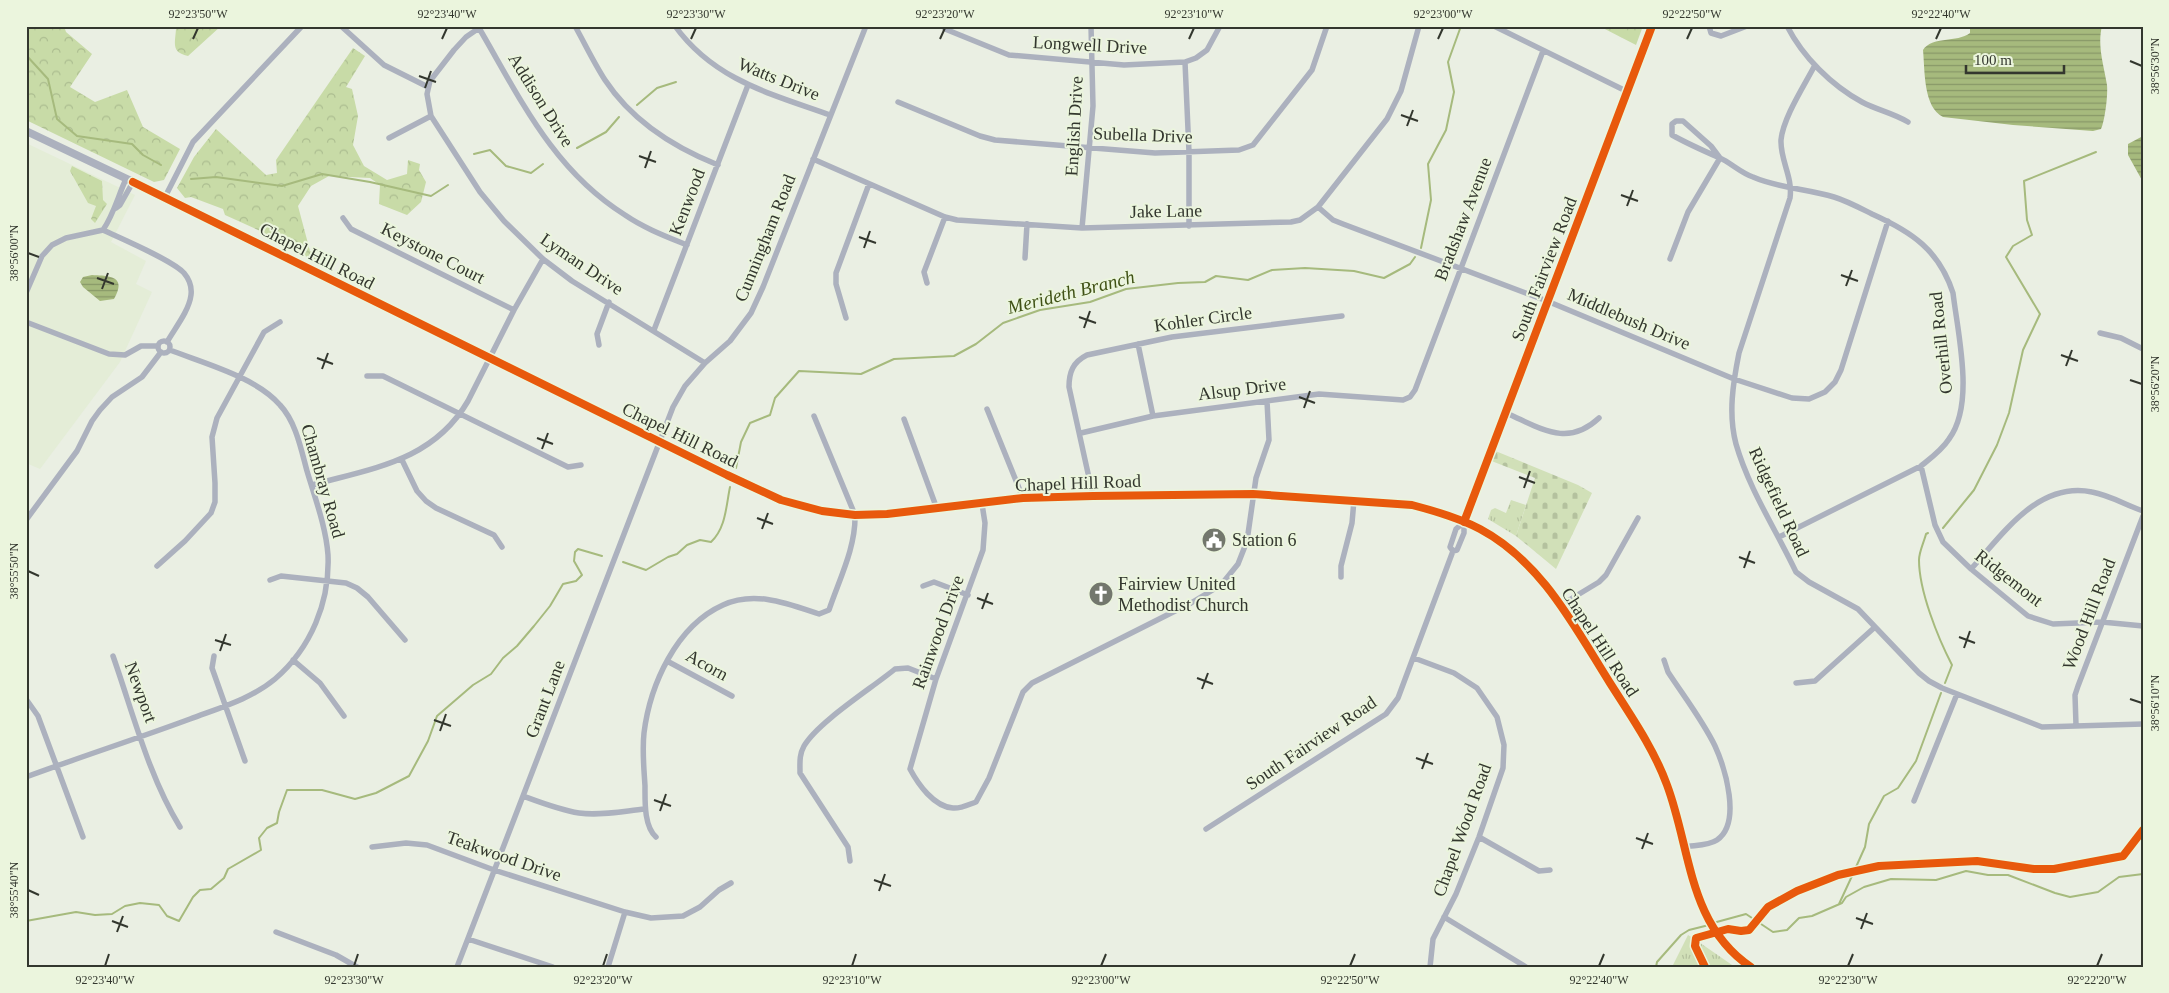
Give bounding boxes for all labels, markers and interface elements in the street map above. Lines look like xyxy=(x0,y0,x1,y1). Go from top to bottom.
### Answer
text: 92°23'50"W xyxy=(168,7,228,21)
text: 92°23'40"W xyxy=(417,7,477,21)
text: 92°23'30"W xyxy=(666,7,726,21)
text: 92°23'20"W xyxy=(915,7,975,21)
text: 92°23'10"W xyxy=(1164,7,1224,21)
text: 92°23'00"W xyxy=(1413,7,1473,21)
text: 92°22'50"W xyxy=(1662,7,1722,21)
text: 92°22'40"W xyxy=(1911,7,1971,21)
street label: Longwell Drive xyxy=(1032,32,1148,58)
text: 38°56'30"N xyxy=(2148,37,2162,94)
scale bar xyxy=(1966,42,2064,74)
street label: Addison Drive xyxy=(504,50,578,150)
text: 100 m xyxy=(1974,52,2012,68)
street label: Watts Drive xyxy=(735,54,823,104)
street label: English Drive xyxy=(1061,75,1087,177)
street label: Subella Drive xyxy=(1093,123,1193,147)
street label: Bradshaw Avenue xyxy=(1430,155,1496,283)
street label: Kenwood xyxy=(665,166,709,238)
street label: Cunningham Road xyxy=(730,171,800,305)
street label: South Fairview Road xyxy=(1507,194,1581,344)
street label: Jake Lane xyxy=(1130,200,1202,222)
street label: Chapel Hill Road xyxy=(256,218,378,294)
street label: Keystone Court xyxy=(378,218,488,288)
text: 38°56'00"N xyxy=(7,224,21,281)
street label: Lyman Drive xyxy=(537,229,627,299)
water label: Merideth Branch xyxy=(1004,266,1137,318)
street label: Middlebush Drive xyxy=(1565,284,1693,354)
street label: Overhill Road xyxy=(1926,291,1956,395)
street label: Kohler Circle xyxy=(1153,302,1253,336)
text: 38°56'20"N xyxy=(2148,355,2162,412)
street label: Alsup Drive xyxy=(1197,374,1287,404)
street label: Chapel Hill Road xyxy=(619,398,741,472)
street label: Chambray Road xyxy=(297,422,349,540)
street label: Ridgefield Road xyxy=(1745,444,1813,560)
street label: Chapel Hill Road xyxy=(1015,471,1141,495)
public building icon: Station 6 xyxy=(1201,527,1227,553)
place label: Station 6 xyxy=(1232,530,1297,550)
text: 38°55'50"N xyxy=(7,542,21,599)
street label: Ridgemont xyxy=(1971,545,2047,611)
street label: Wood Hill Road xyxy=(2059,556,2119,672)
street label: Rainwood Drive xyxy=(908,572,968,692)
place label: Fairview United Methodist Church xyxy=(1118,574,1249,615)
church icon: Fairview United Methodist Church xyxy=(1088,581,1114,607)
street label: Chapel Hill Road xyxy=(1557,584,1643,700)
street label: Acorn xyxy=(682,645,732,685)
street label: Grant Lane xyxy=(521,657,569,741)
street label: Newport xyxy=(121,659,161,725)
text: 38°56'10"N xyxy=(2148,674,2162,731)
street label: South Fairview Road xyxy=(1242,692,1380,794)
street label: Chapel Wood Road xyxy=(1429,761,1495,899)
street label: Teakwood Drive xyxy=(444,827,564,885)
text: 38°55'40"N xyxy=(7,861,21,918)
text: 92°23'40"W xyxy=(75,973,135,987)
text: 92°23'30"W xyxy=(324,973,384,987)
text: 92°23'20"W xyxy=(573,973,633,987)
text: 92°23'10"W xyxy=(822,973,882,987)
text: 92°23'00"W xyxy=(1071,973,1131,987)
text: 92°22'50"W xyxy=(1320,973,1380,987)
text: 92°22'40"W xyxy=(1569,973,1629,987)
text: 92°22'30"W xyxy=(1818,973,1878,987)
text: 92°22'20"W xyxy=(2067,973,2127,987)

